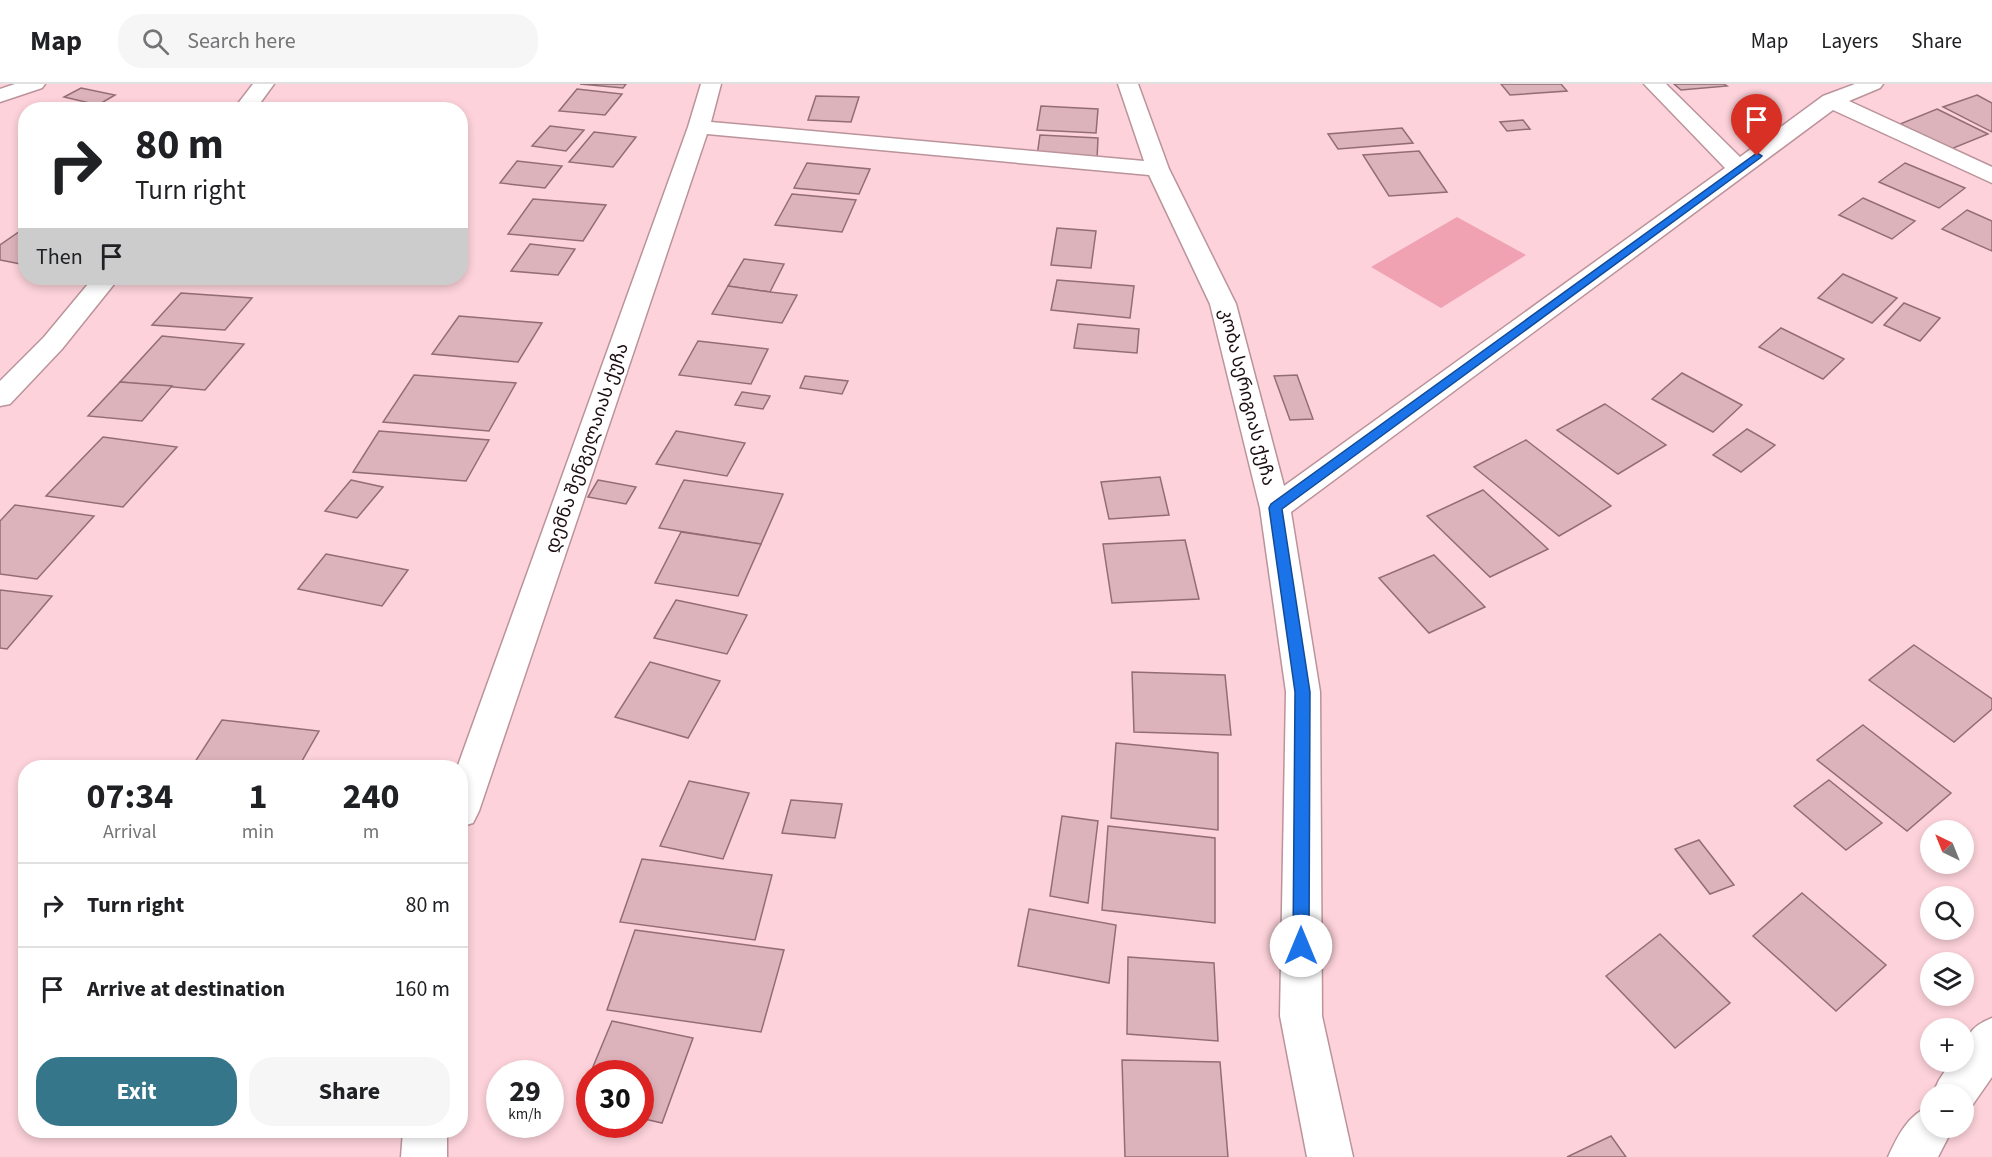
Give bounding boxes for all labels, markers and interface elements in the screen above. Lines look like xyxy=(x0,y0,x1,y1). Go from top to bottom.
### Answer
search box xyxy=(118,14,538,68)
text: Map xyxy=(30,21,82,61)
icon: search xyxy=(139,25,172,58)
text: Search here xyxy=(187,25,296,57)
text: Map xyxy=(1751,26,1788,56)
text: Layers xyxy=(1821,26,1878,56)
text: Share xyxy=(1911,26,1962,56)
pin xyxy=(1731,94,1782,156)
icon: arrive xyxy=(1740,103,1773,136)
text: 80 m xyxy=(135,115,224,175)
icon: right xyxy=(36,126,114,204)
text: Turn right xyxy=(135,171,246,210)
icon: arrive xyxy=(95,240,128,273)
text: Then xyxy=(36,241,83,273)
street label: კობა სერიგიას ქუჩა xyxy=(1213,306,1281,488)
street label: დემნა შენგელაიას ქუჩა xyxy=(539,340,635,556)
text: 07:34 xyxy=(86,771,173,822)
text: 1 xyxy=(248,771,267,822)
text: 240 xyxy=(343,771,400,822)
text: Arrival xyxy=(103,818,157,846)
text: min xyxy=(242,818,274,846)
text: m xyxy=(363,818,379,846)
north arrow xyxy=(1920,820,1974,874)
map controls xyxy=(1920,820,1974,1138)
button: search xyxy=(1920,886,1974,940)
icon: right xyxy=(36,889,69,922)
text: Turn right xyxy=(87,889,184,921)
text: 80 m xyxy=(405,889,450,921)
position arrow xyxy=(1269,914,1333,978)
button: layers xyxy=(1920,952,1974,1006)
icon: arrive xyxy=(36,973,69,1006)
text: Arrive at destination xyxy=(87,973,285,1005)
text: 160 m xyxy=(395,973,450,1005)
button: + xyxy=(1920,1018,1974,1072)
button: Exit xyxy=(36,1057,237,1126)
button: Share xyxy=(249,1057,450,1126)
speed limit sign: 30 xyxy=(576,1060,654,1138)
text: 29 xyxy=(509,1070,541,1113)
button: − xyxy=(1920,1084,1974,1138)
text: km/h xyxy=(508,1104,542,1125)

